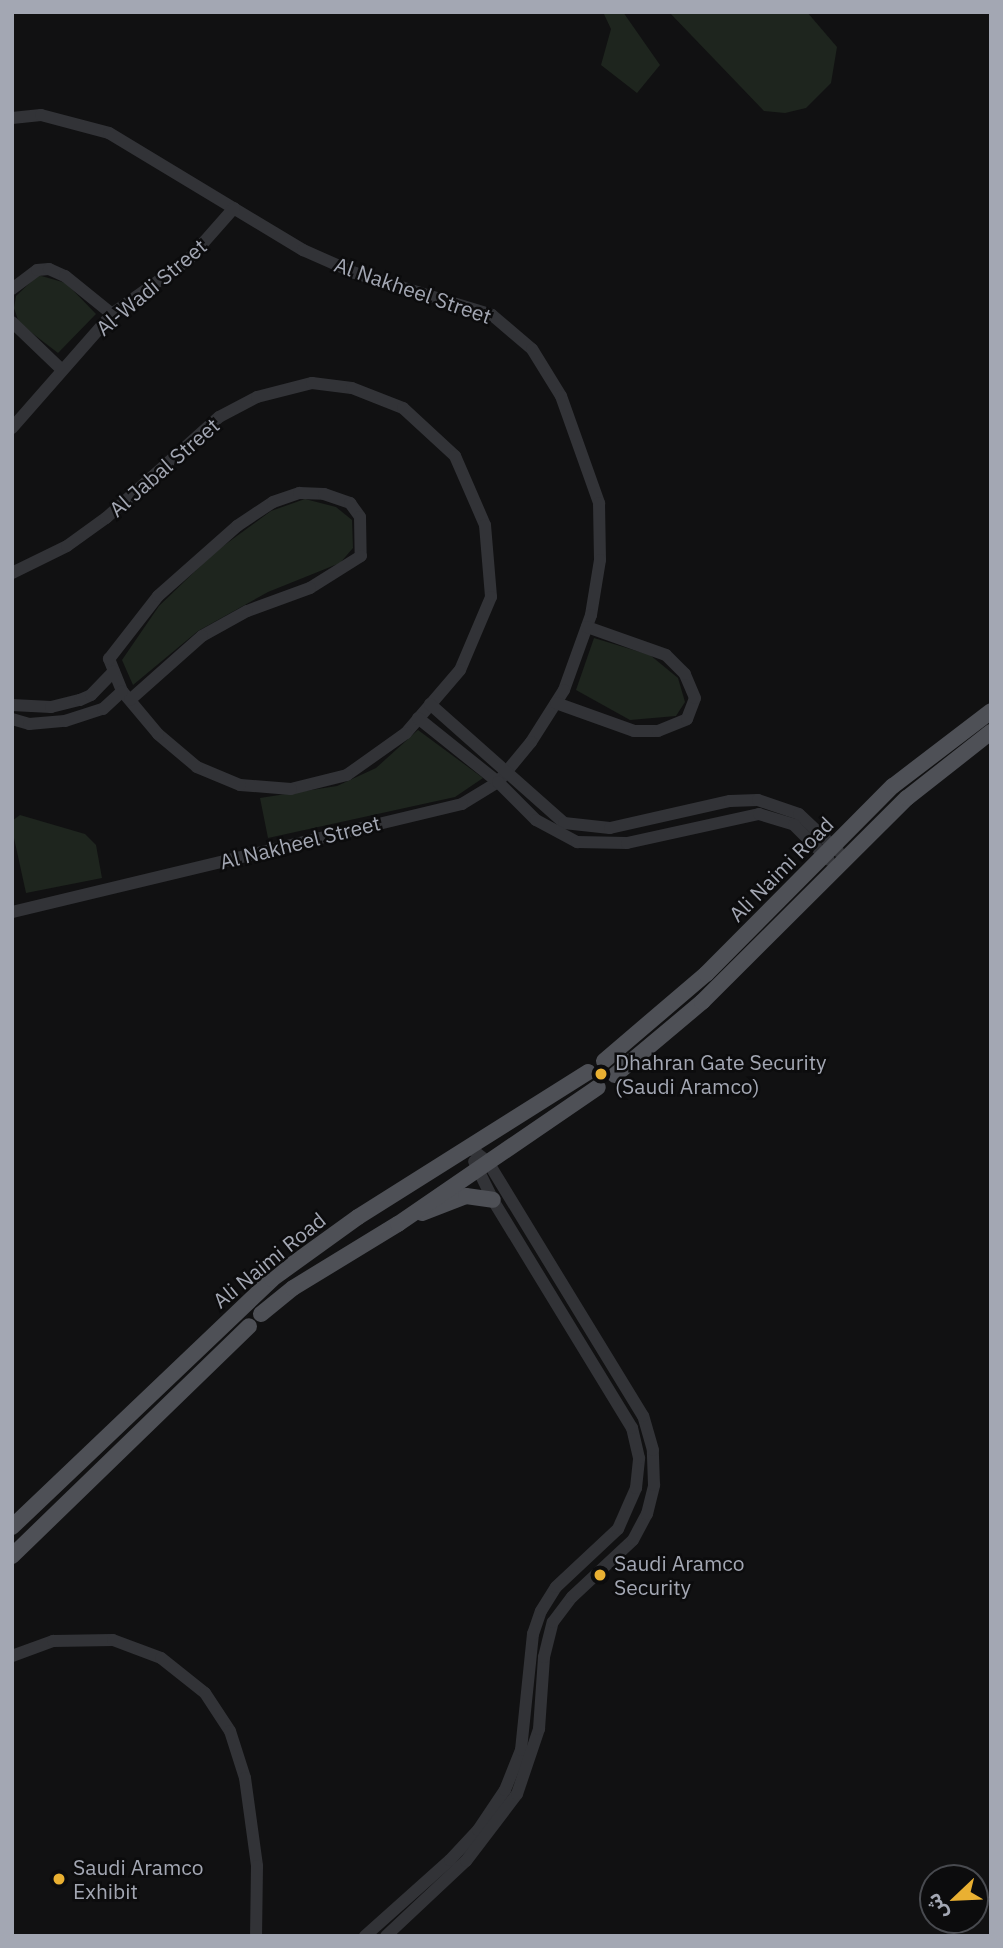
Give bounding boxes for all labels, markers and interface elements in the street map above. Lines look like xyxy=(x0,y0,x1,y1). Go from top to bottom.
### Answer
street label: Al-Wadi Street xyxy=(90,233,212,341)
street label: Al Nakheel Street xyxy=(331,251,495,329)
street label: Al Jabal Street xyxy=(104,412,224,522)
street label: Al Nakheel Street xyxy=(217,810,383,874)
street label: Ali Naimi Road xyxy=(723,811,839,927)
place label: Dhahran Gate Security (Saudi Aramco) xyxy=(615,1049,826,1099)
marker: Dhahran Gate Security (Saudi Aramco) xyxy=(593,1066,609,1082)
street label: Ali Naimi Road xyxy=(208,1207,330,1313)
place label: Saudi Aramco Security xyxy=(614,1550,745,1600)
marker: Saudi Aramco Security xyxy=(592,1567,608,1583)
place label: Saudi Aramco Exhibit xyxy=(73,1854,204,1904)
north arrow xyxy=(919,1864,989,1934)
marker: Saudi Aramco Exhibit xyxy=(51,1871,67,1887)
text: ش xyxy=(920,1890,953,1923)

